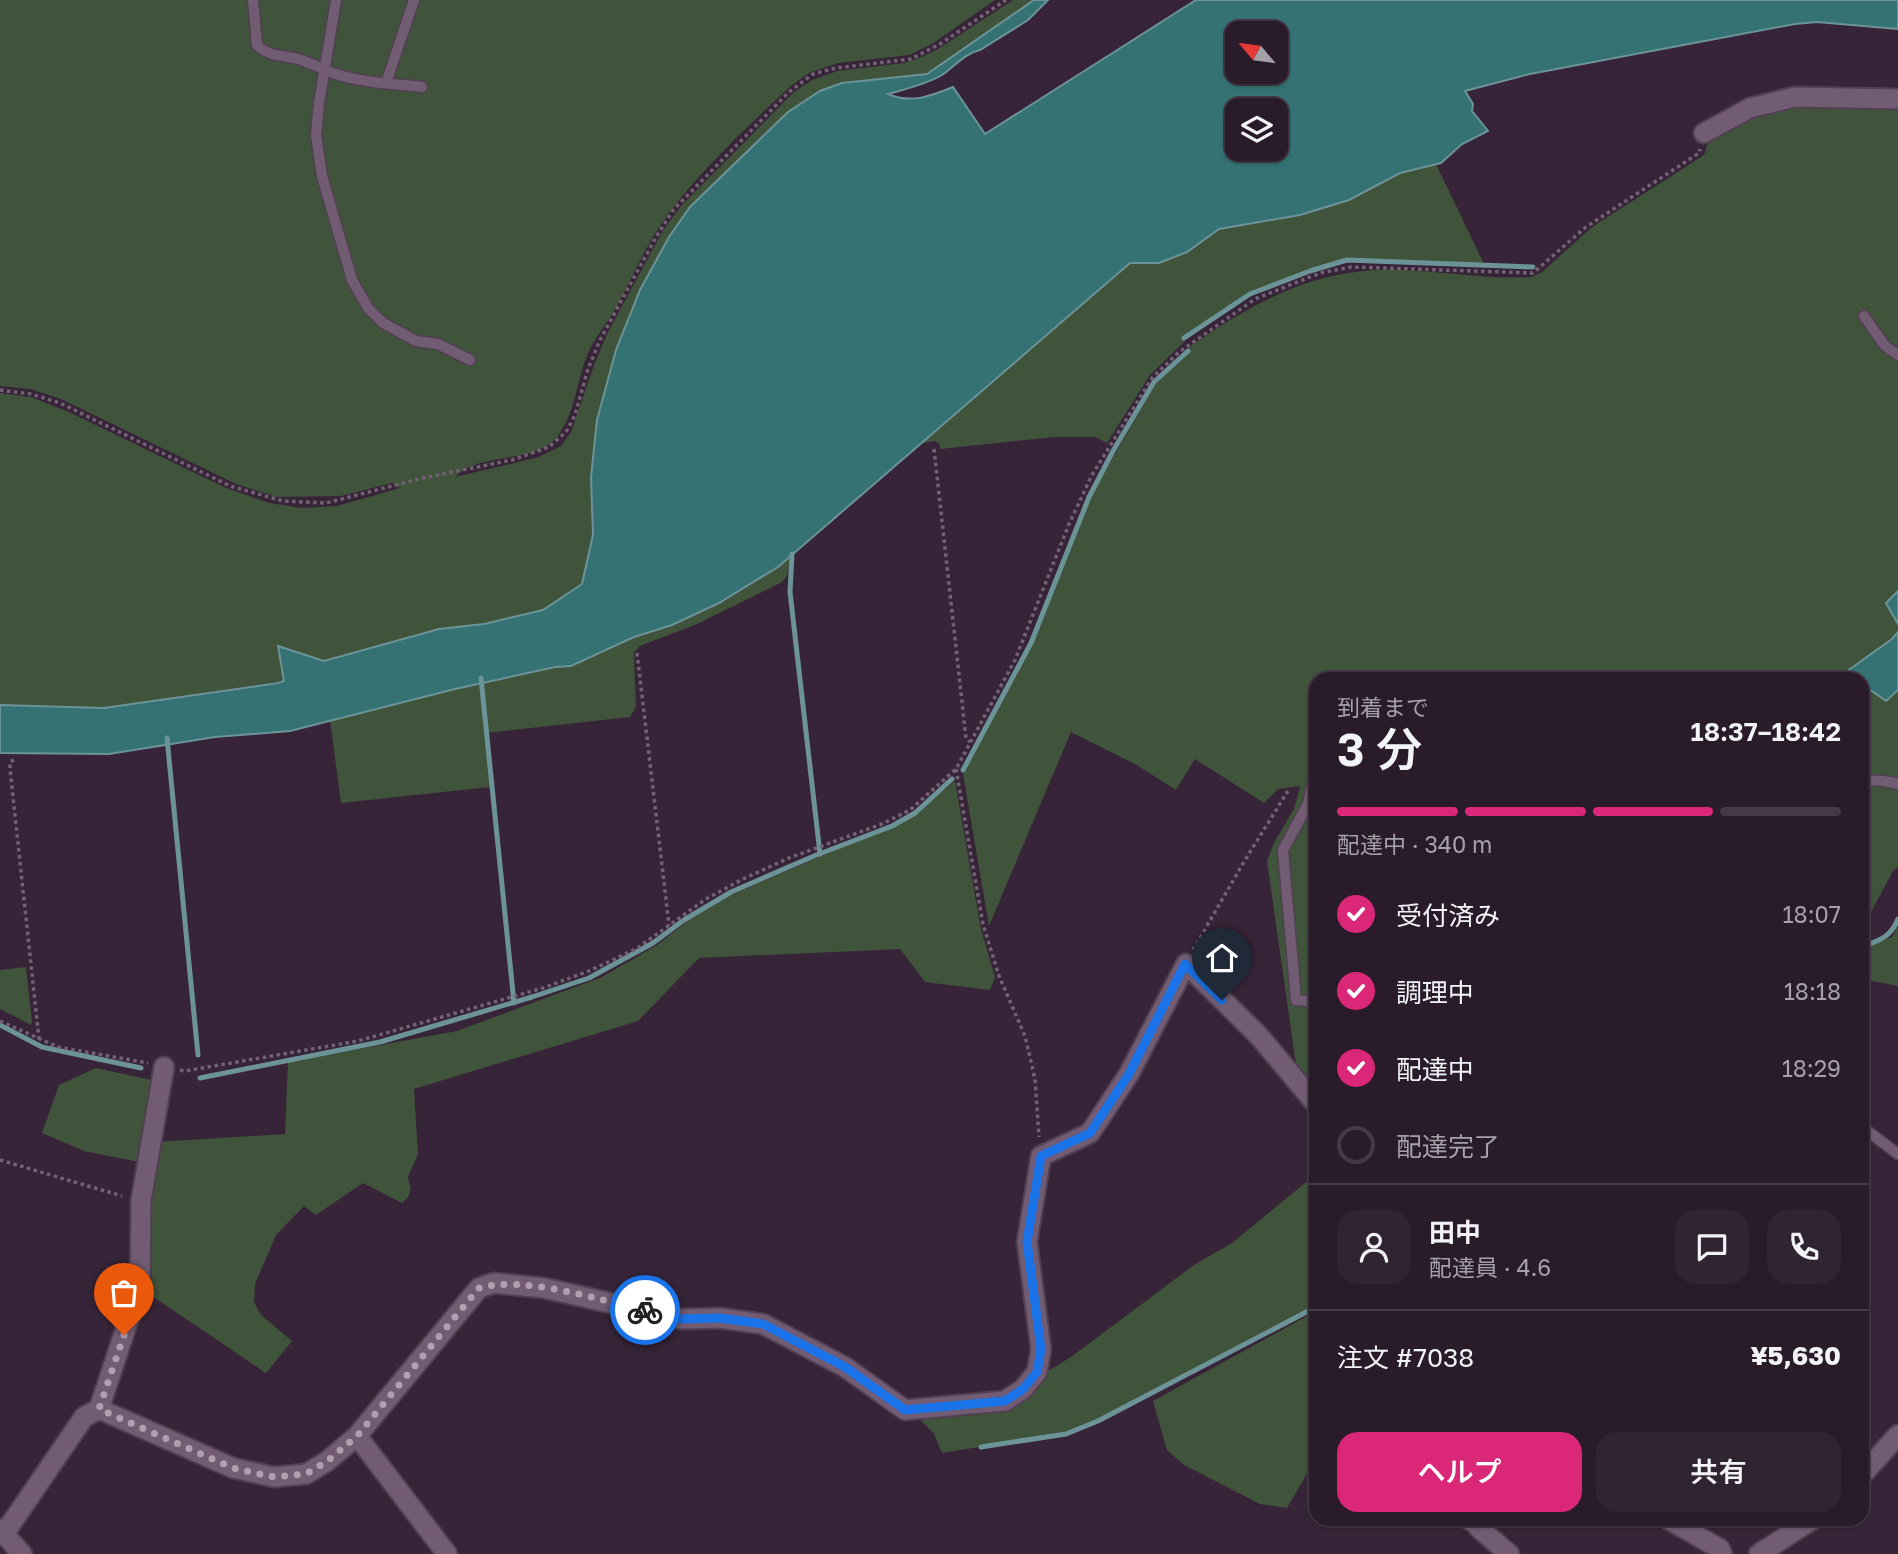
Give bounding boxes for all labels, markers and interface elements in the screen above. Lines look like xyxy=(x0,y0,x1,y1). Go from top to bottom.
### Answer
north arrow xyxy=(1225,21,1288,84)
map controls xyxy=(1225,21,1288,161)
button: layers xyxy=(1225,98,1288,161)
text: 到着まで xyxy=(1337,693,1429,721)
text: 18:37–18:42 xyxy=(1691,716,1841,747)
text: 3 分 xyxy=(1337,721,1422,776)
text: 配達中 · 340 m xyxy=(1337,830,1492,858)
icon: check xyxy=(1337,895,1375,933)
text: 受付済み xyxy=(1396,900,1500,931)
text: 18:07 xyxy=(1782,900,1841,928)
pin xyxy=(1192,928,1252,1000)
icon: home xyxy=(1203,939,1241,977)
icon: check xyxy=(1337,972,1375,1010)
text: 調理中 xyxy=(1396,977,1474,1008)
text: 18:18 xyxy=(1784,977,1841,1005)
icon: check xyxy=(1337,1049,1375,1087)
text: 配達中 xyxy=(1396,1054,1474,1085)
text: 18:29 xyxy=(1782,1054,1841,1082)
text: 配達完了 xyxy=(1396,1131,1500,1162)
button: person xyxy=(1337,1210,1411,1284)
button: chat xyxy=(1675,1210,1749,1284)
button: phone xyxy=(1767,1210,1841,1284)
text: 田中 xyxy=(1429,1217,1481,1248)
text: 配達員 · 4.6 xyxy=(1429,1253,1551,1281)
pin xyxy=(94,1263,154,1335)
icon: bag xyxy=(105,1274,143,1312)
courier xyxy=(610,1275,680,1345)
icon: bike xyxy=(626,1291,664,1329)
text: ¥5,630 xyxy=(1750,1340,1841,1371)
text: 注文 #7038 xyxy=(1337,1342,1474,1373)
button: ヘルプ xyxy=(1337,1432,1582,1512)
button: 共有 xyxy=(1596,1432,1841,1512)

